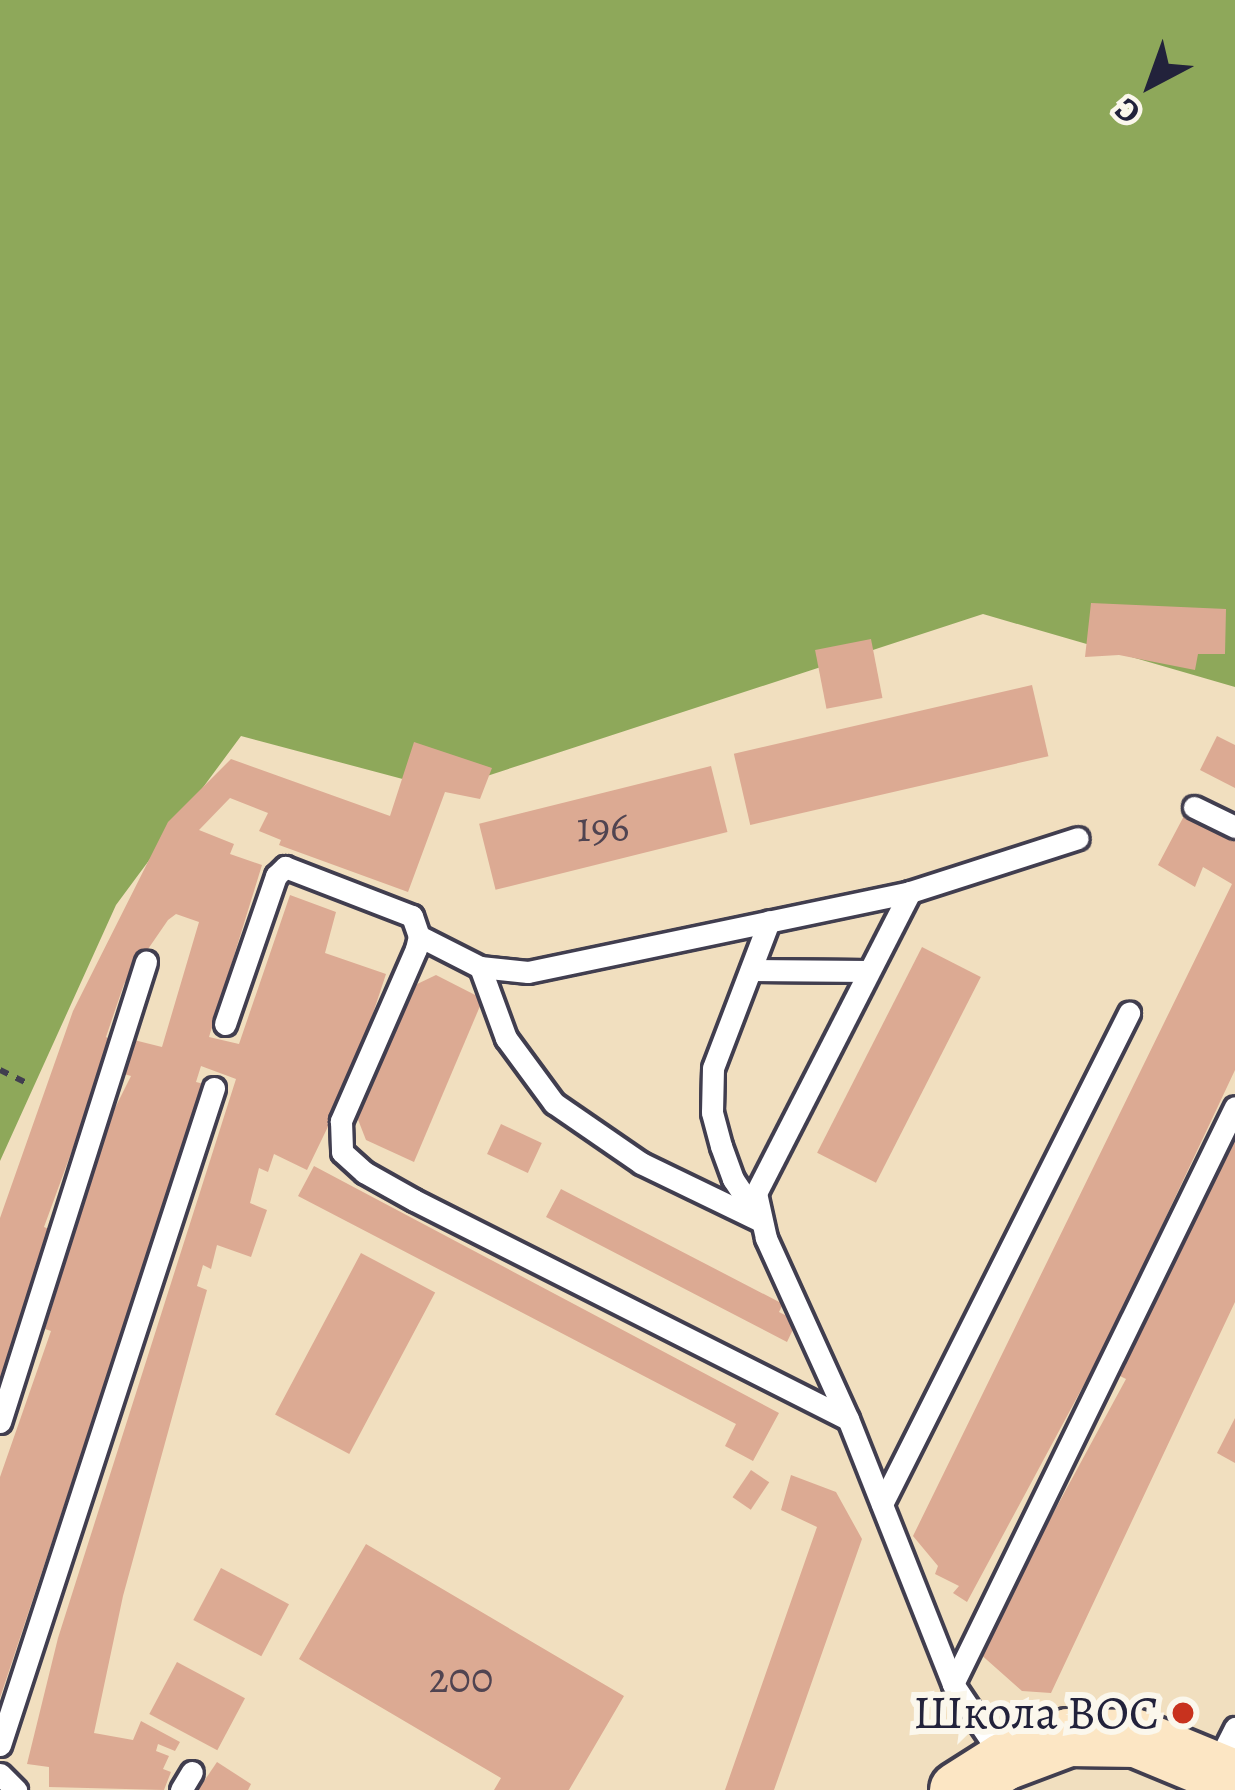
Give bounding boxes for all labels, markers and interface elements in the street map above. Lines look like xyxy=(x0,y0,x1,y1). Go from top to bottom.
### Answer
north arrow xyxy=(1091,24,1211,144)
text: С xyxy=(1105,88,1149,135)
house number: 196 xyxy=(577,802,629,852)
house number: 200 xyxy=(429,1653,493,1703)
place label: Школа ВОС xyxy=(913,1684,1159,1742)
marker: Школа ВОС xyxy=(1170,1700,1196,1726)

